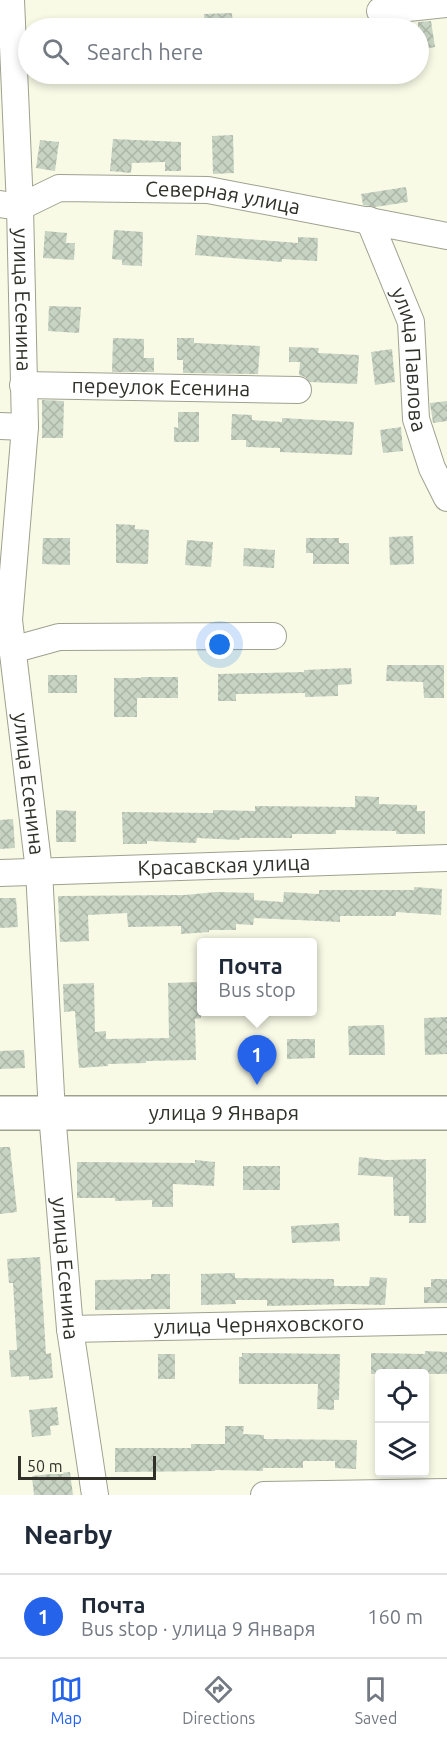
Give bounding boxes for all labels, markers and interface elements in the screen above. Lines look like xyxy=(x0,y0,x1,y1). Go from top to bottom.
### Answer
search box xyxy=(18,18,429,84)
icon: search xyxy=(39,35,72,68)
text: Search here xyxy=(87,39,203,64)
street label: Северная улица xyxy=(145,176,302,219)
street label: улица Есенина xyxy=(9,228,37,372)
street label: улица Павлова xyxy=(387,283,432,434)
street label: переулок Есенина xyxy=(72,373,250,400)
your location xyxy=(205,630,234,659)
street label: улица Есенина xyxy=(9,711,50,856)
street label: Красавская улица xyxy=(137,850,311,879)
popup xyxy=(197,938,317,1016)
text: Почта xyxy=(218,953,283,978)
text: Bus stop xyxy=(218,978,296,1001)
pin: 1 xyxy=(238,1036,276,1085)
street label: улица 9 Января xyxy=(149,1100,299,1124)
street label: улица Есенина xyxy=(48,1196,84,1341)
street label: улица Черняховского xyxy=(154,1310,364,1338)
map controls xyxy=(375,1369,429,1477)
button: locate xyxy=(375,1369,429,1423)
button: layers xyxy=(375,1423,429,1477)
scale bar xyxy=(18,1453,156,1480)
text: 50 m xyxy=(27,1457,63,1475)
text: Nearby xyxy=(24,1520,112,1549)
text: Почта xyxy=(81,1592,145,1617)
text: 1 xyxy=(38,1605,49,1628)
text: 160 m xyxy=(367,1605,423,1628)
text: Bus stop · улица 9 Января xyxy=(81,1617,315,1640)
tab: Map xyxy=(50,1673,83,1727)
tab: Directions xyxy=(182,1673,255,1727)
tab: Saved xyxy=(355,1673,397,1727)

